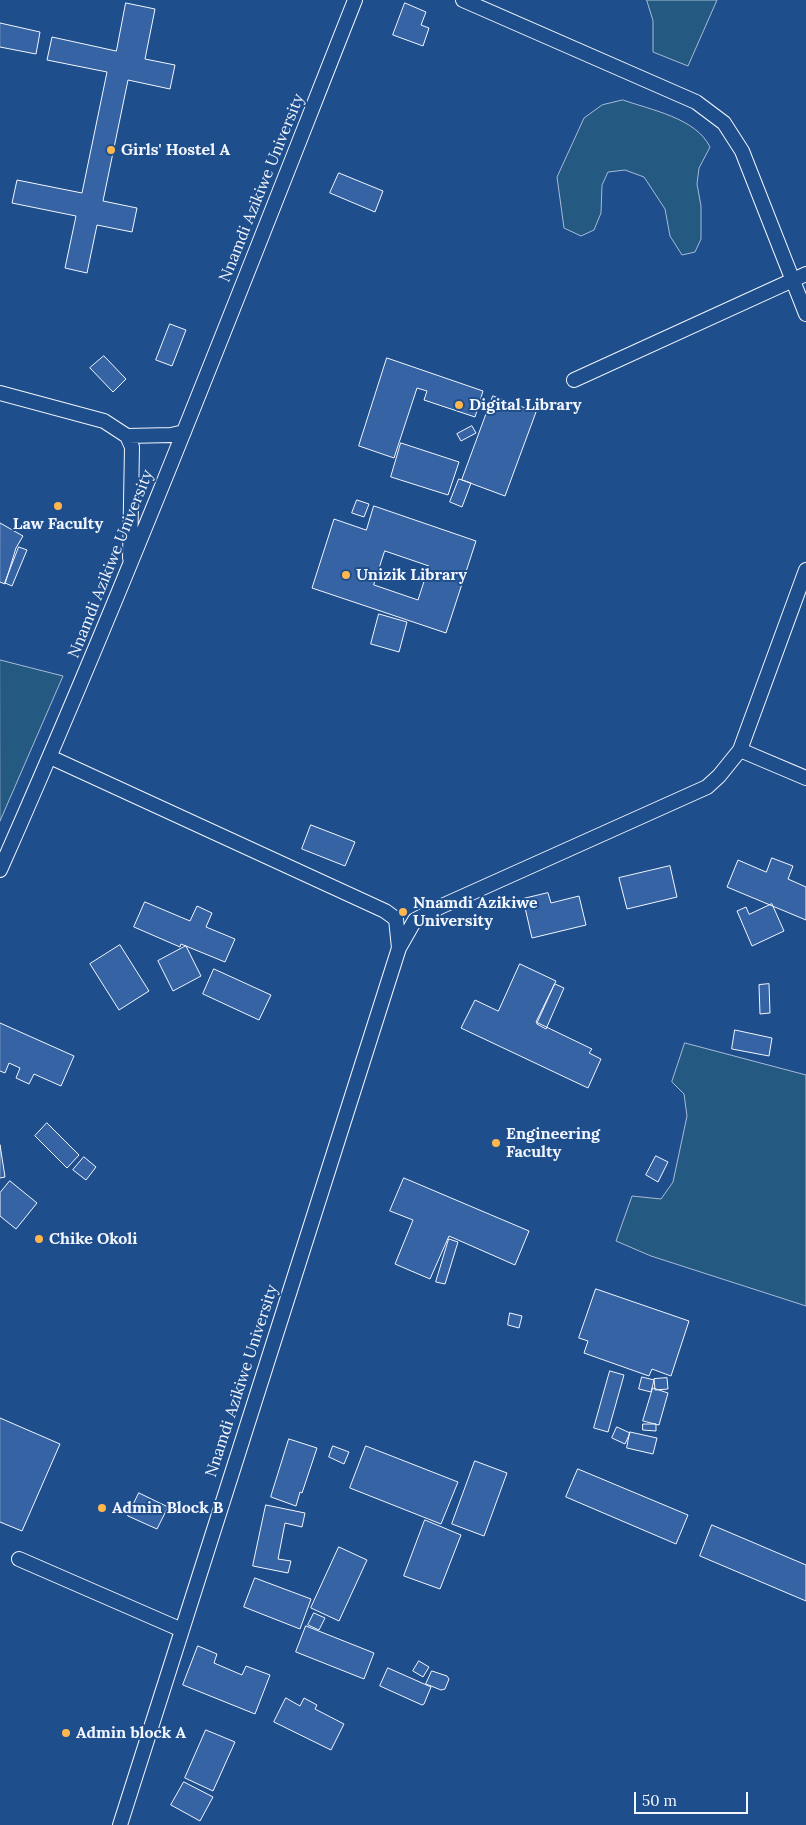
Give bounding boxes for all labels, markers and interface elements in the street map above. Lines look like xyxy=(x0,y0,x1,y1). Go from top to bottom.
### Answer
street label: Nnamdi Azikiwe University xyxy=(215,91,309,285)
place label: Girls' Hostel A xyxy=(121,140,230,160)
marker: Girls' Hostel A xyxy=(105,144,117,156)
place label: Digital Library xyxy=(469,395,582,415)
marker: Digital Library xyxy=(453,399,465,411)
street label: Nnamdi Azikiwe University xyxy=(64,467,158,661)
marker: Law Faculty xyxy=(52,500,64,512)
place label: Law Faculty xyxy=(13,514,103,534)
place label: Unizik Library xyxy=(356,565,467,585)
marker: Unizik Library xyxy=(340,569,352,581)
place label: Nnamdi Azikiwe University xyxy=(413,893,538,931)
marker: Nnamdi Azikiwe University xyxy=(397,906,409,918)
place label: Engineering Faculty xyxy=(506,1124,600,1162)
marker: Engineering Faculty xyxy=(490,1137,502,1149)
place label: Chike Okoli xyxy=(49,1229,138,1249)
marker: Chike Okoli xyxy=(33,1233,45,1245)
street label: Nnamdi Azikiwe University xyxy=(202,1282,282,1480)
place label: Admin Block B xyxy=(112,1498,223,1518)
marker: Admin Block B xyxy=(96,1502,108,1514)
place label: Admin block A xyxy=(76,1723,186,1743)
marker: Admin block A xyxy=(60,1727,72,1739)
scale bar xyxy=(636,1782,750,1814)
text: 50 m xyxy=(642,1791,677,1810)

